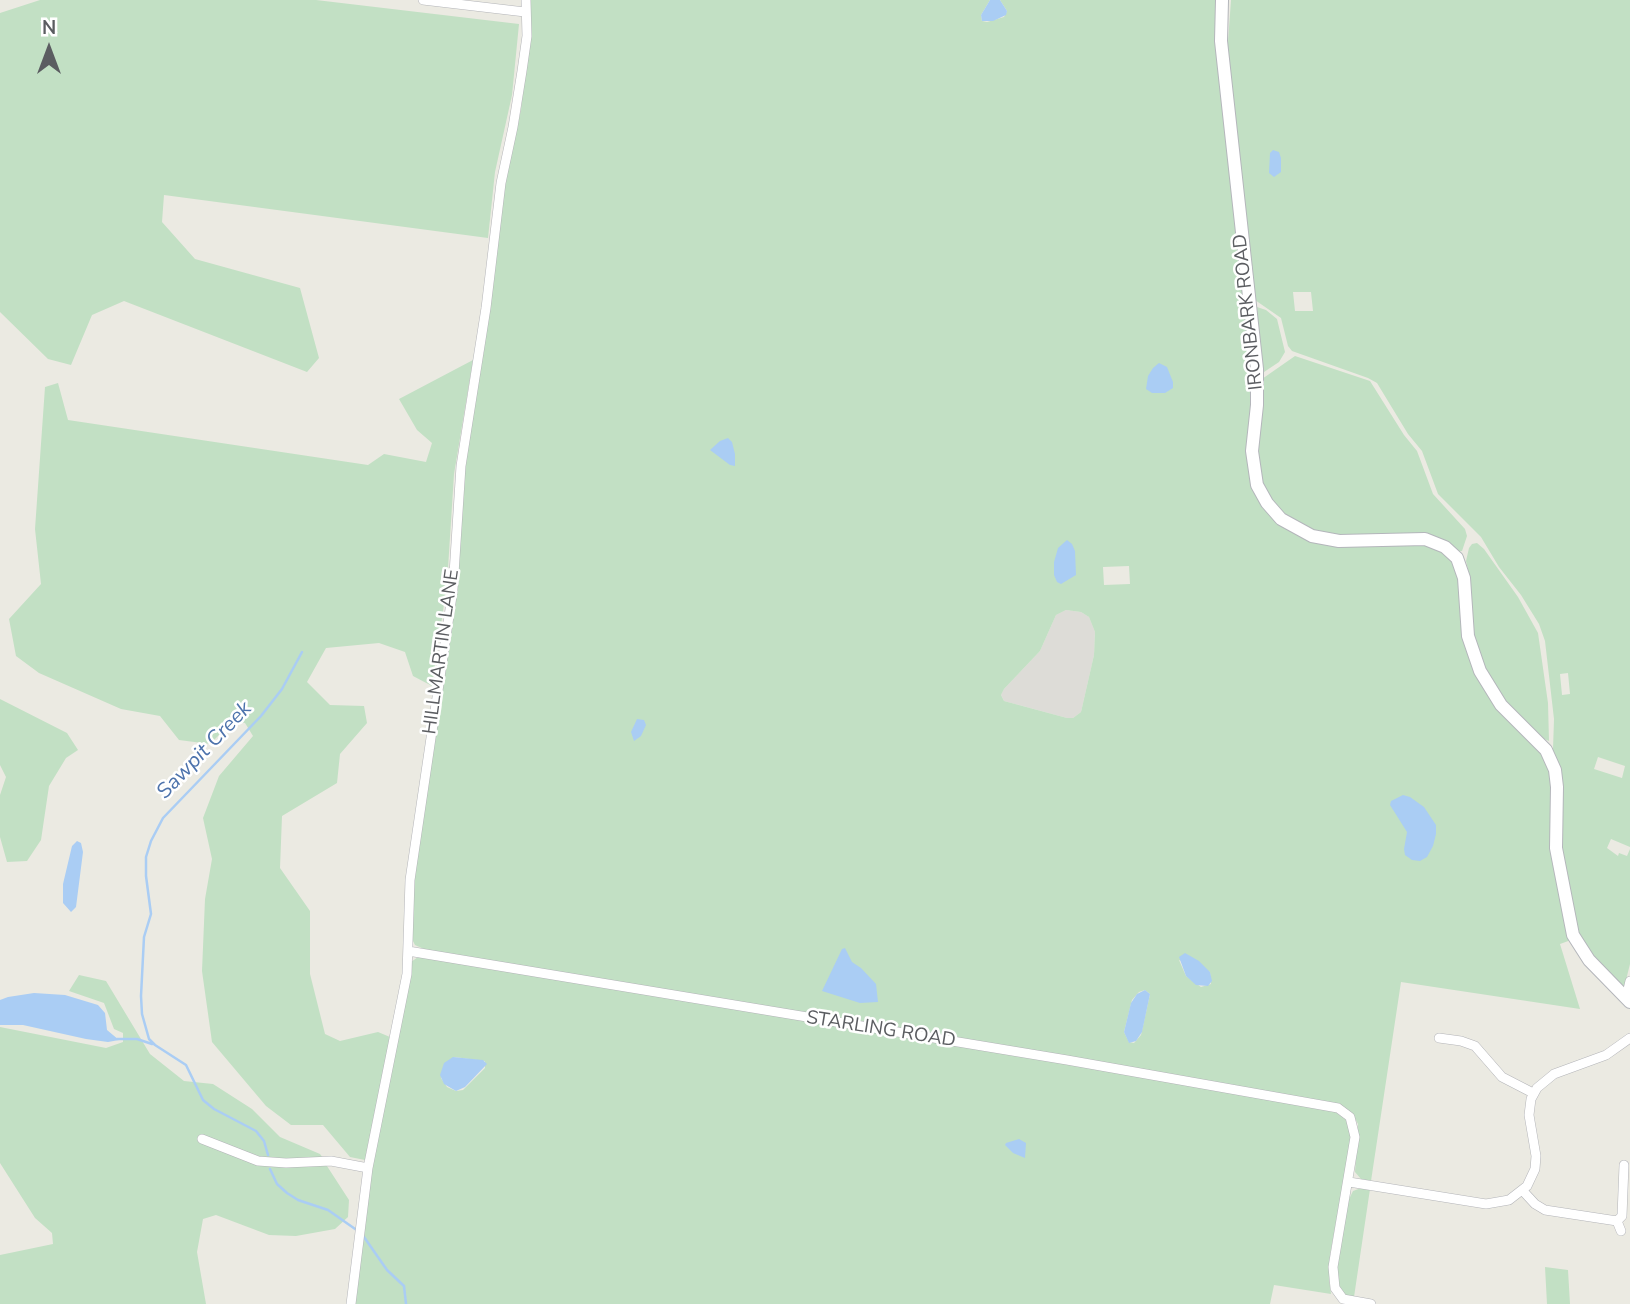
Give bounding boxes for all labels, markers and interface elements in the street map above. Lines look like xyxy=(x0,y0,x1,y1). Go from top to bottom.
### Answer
north arrow xyxy=(14,14,84,84)
text: N xyxy=(42,15,56,41)
street label: IRONBARK ROAD xyxy=(1229,233,1269,391)
street label: HILLMARTIN LANE xyxy=(419,568,465,736)
water label: Sawpit Creek xyxy=(152,697,258,805)
street label: STARLING ROAD xyxy=(805,1007,957,1053)

